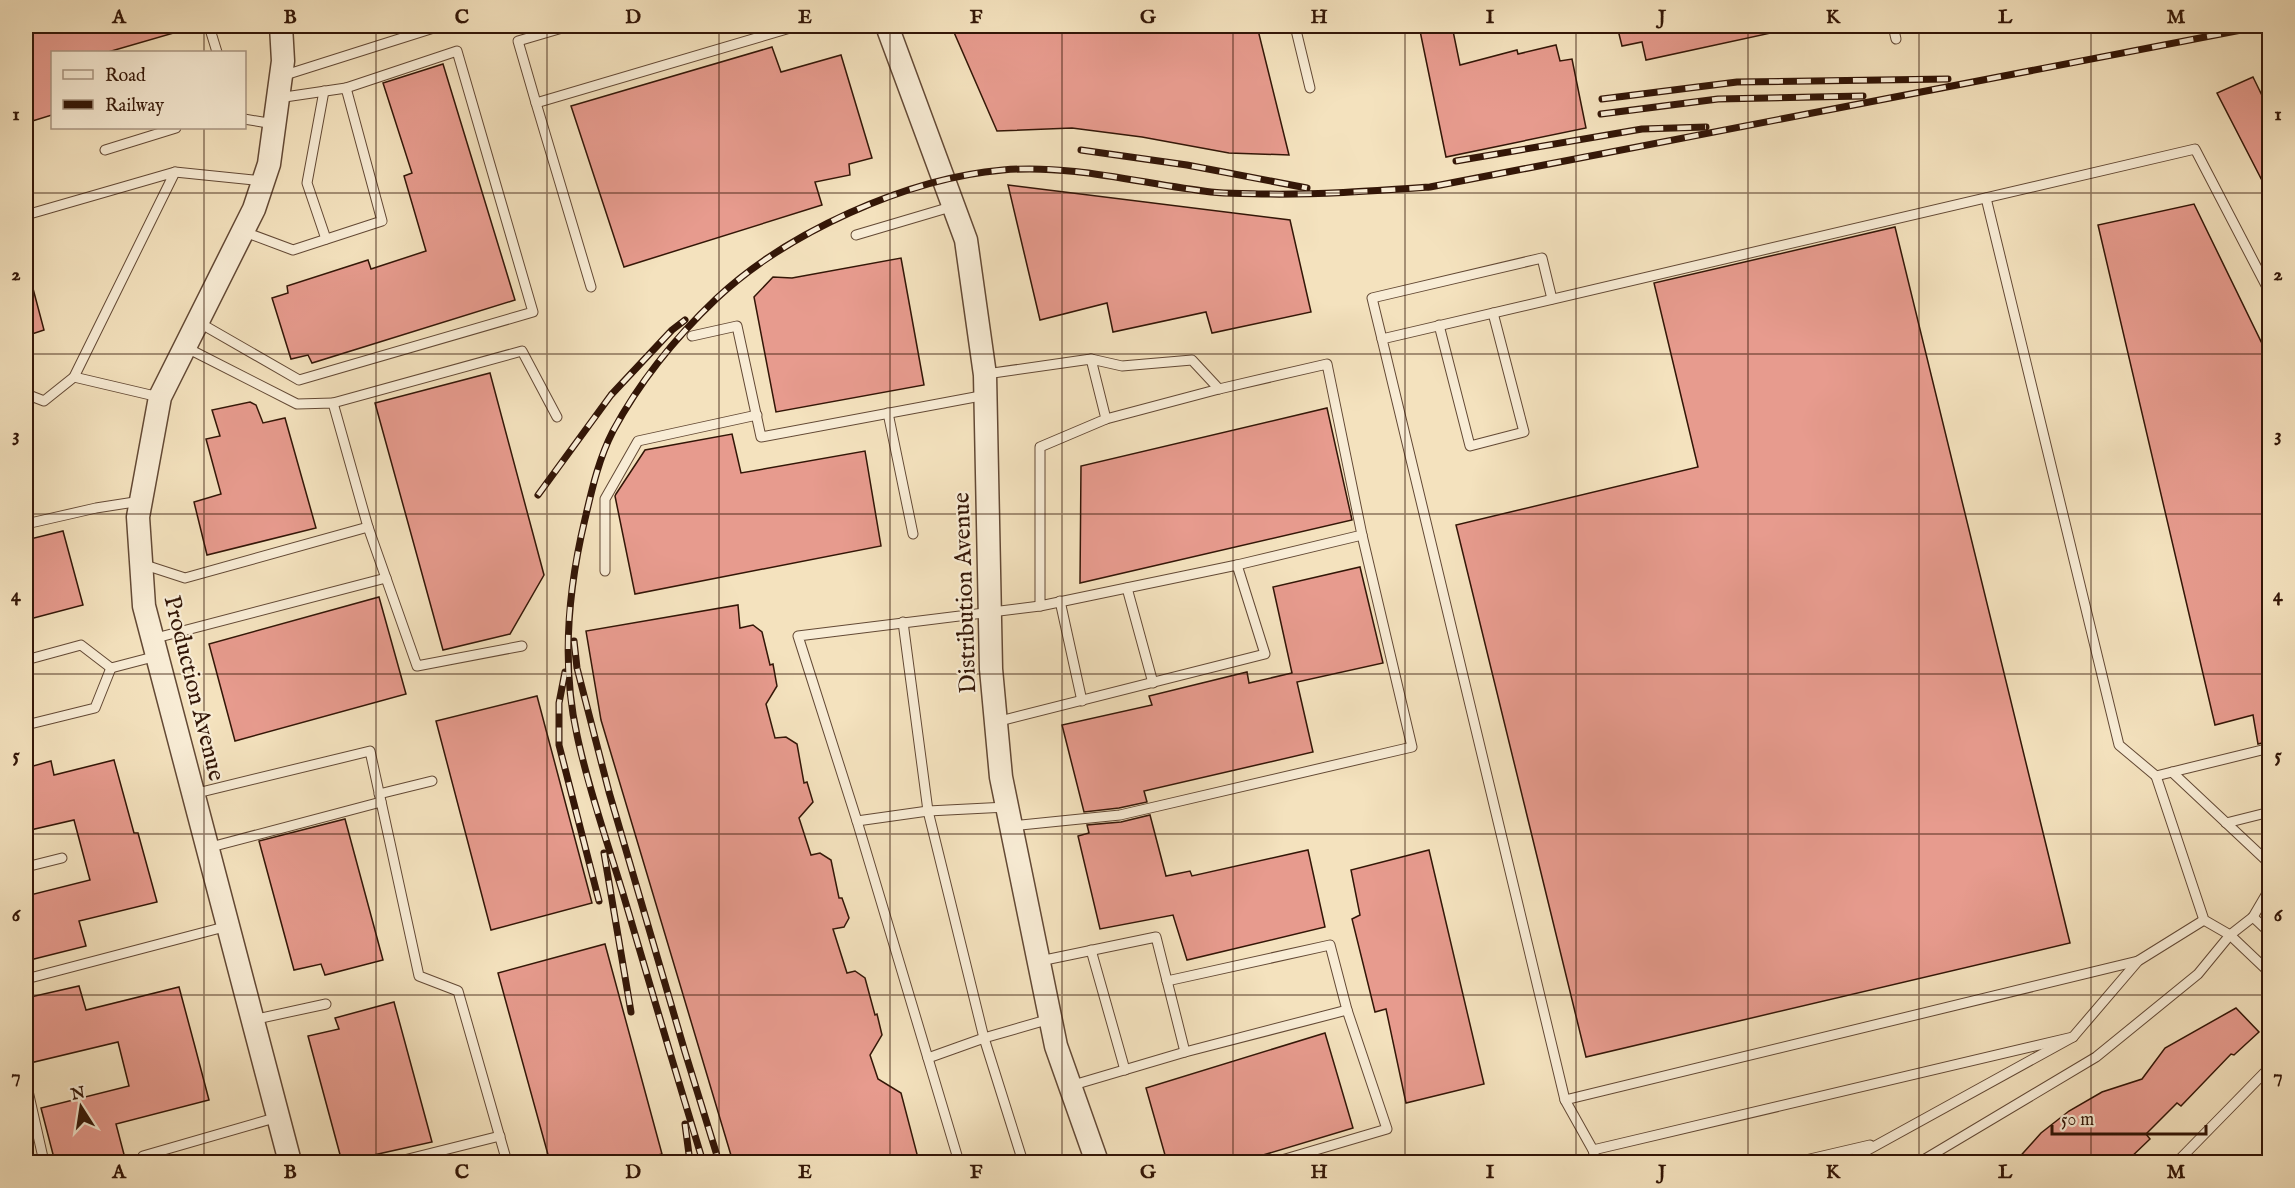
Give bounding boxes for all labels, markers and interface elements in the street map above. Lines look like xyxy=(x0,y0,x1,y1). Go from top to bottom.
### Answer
text: A xyxy=(111,5,127,30)
text: B xyxy=(283,5,297,30)
text: C xyxy=(455,5,469,30)
text: D xyxy=(625,5,641,30)
text: E xyxy=(798,5,812,30)
text: F xyxy=(970,5,983,30)
text: G xyxy=(1140,5,1157,30)
text: H xyxy=(1310,5,1328,30)
text: I xyxy=(1486,5,1495,30)
text: J xyxy=(1655,5,1667,30)
text: K xyxy=(1826,5,1842,30)
text: L xyxy=(1998,5,2013,30)
text: M xyxy=(2167,5,2186,30)
legend xyxy=(51,51,246,129)
text: Road xyxy=(105,65,146,88)
text: Railway xyxy=(105,95,164,118)
text: 1 xyxy=(12,102,20,127)
text: 1 xyxy=(2274,102,2282,127)
text: 2 xyxy=(11,262,21,287)
text: 2 xyxy=(2273,262,2283,287)
text: 3 xyxy=(12,423,20,448)
text: 3 xyxy=(2274,423,2282,448)
street label: Distribution Avenue xyxy=(946,492,985,694)
text: 4 xyxy=(11,583,22,608)
text: 4 xyxy=(2273,583,2284,608)
street label: Production Avenue xyxy=(156,592,232,784)
text: 5 xyxy=(12,743,20,768)
text: 5 xyxy=(2274,743,2282,768)
text: 6 xyxy=(12,903,22,928)
text: 6 xyxy=(2274,903,2284,928)
text: 7 xyxy=(11,1064,21,1089)
text: 7 xyxy=(2273,1064,2283,1089)
north arrow xyxy=(51,1077,111,1137)
text: N xyxy=(68,1083,87,1106)
scale bar xyxy=(2052,1098,2206,1136)
text: 50 m xyxy=(2061,1109,2094,1132)
text: A xyxy=(111,1160,127,1185)
text: B xyxy=(283,1160,297,1185)
text: C xyxy=(455,1160,469,1185)
text: D xyxy=(625,1160,641,1185)
text: E xyxy=(798,1160,812,1185)
text: F xyxy=(970,1160,983,1185)
text: G xyxy=(1140,1160,1157,1185)
text: H xyxy=(1310,1160,1328,1185)
text: I xyxy=(1486,1160,1495,1185)
text: J xyxy=(1655,1160,1667,1185)
text: K xyxy=(1826,1160,1842,1185)
text: L xyxy=(1998,1160,2013,1185)
text: M xyxy=(2167,1160,2186,1185)

